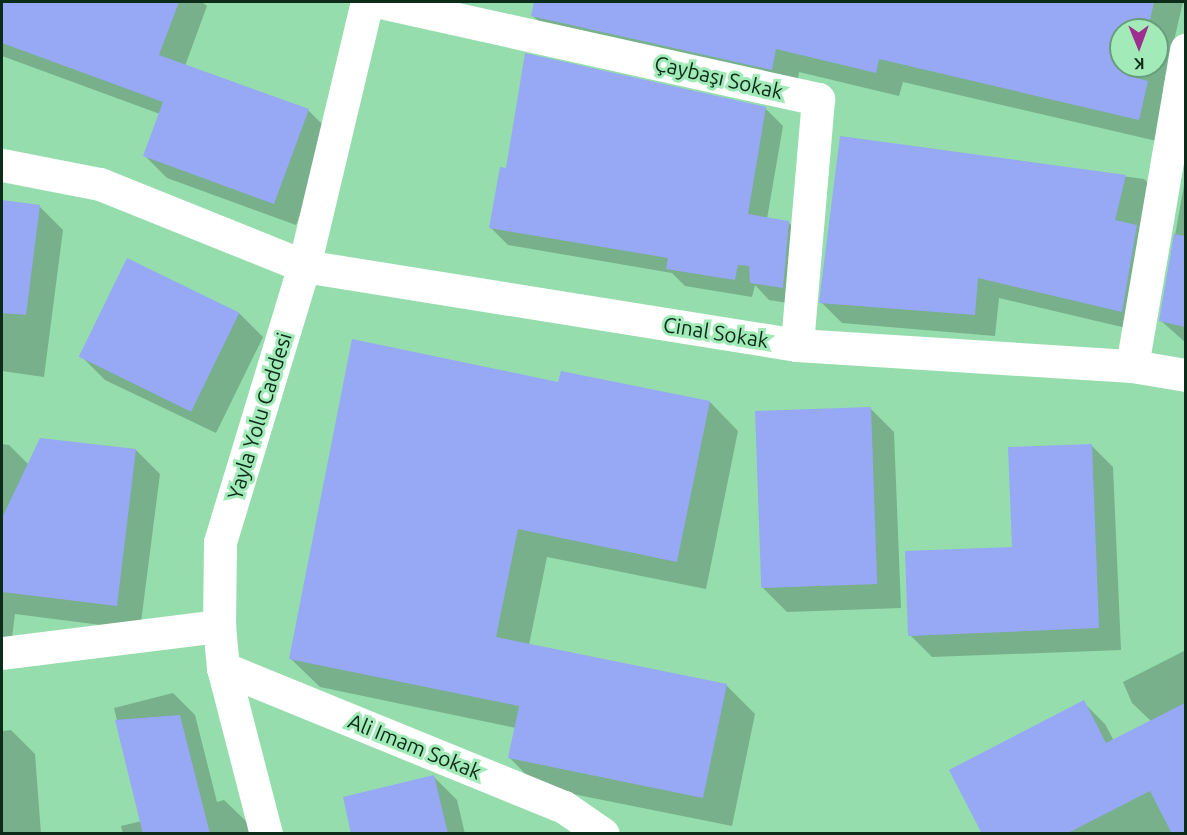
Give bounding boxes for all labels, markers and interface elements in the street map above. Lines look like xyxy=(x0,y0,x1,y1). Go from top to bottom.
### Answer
north arrow xyxy=(1109,18,1169,78)
street label: Çaybaşı Sokak xyxy=(652,50,786,104)
text: K xyxy=(1134,55,1145,73)
street label: Cinal Sokak xyxy=(662,311,770,353)
street label: Yayla Yolu Caddesi xyxy=(222,329,296,503)
street label: Ali Imam Sokak xyxy=(345,708,485,784)

